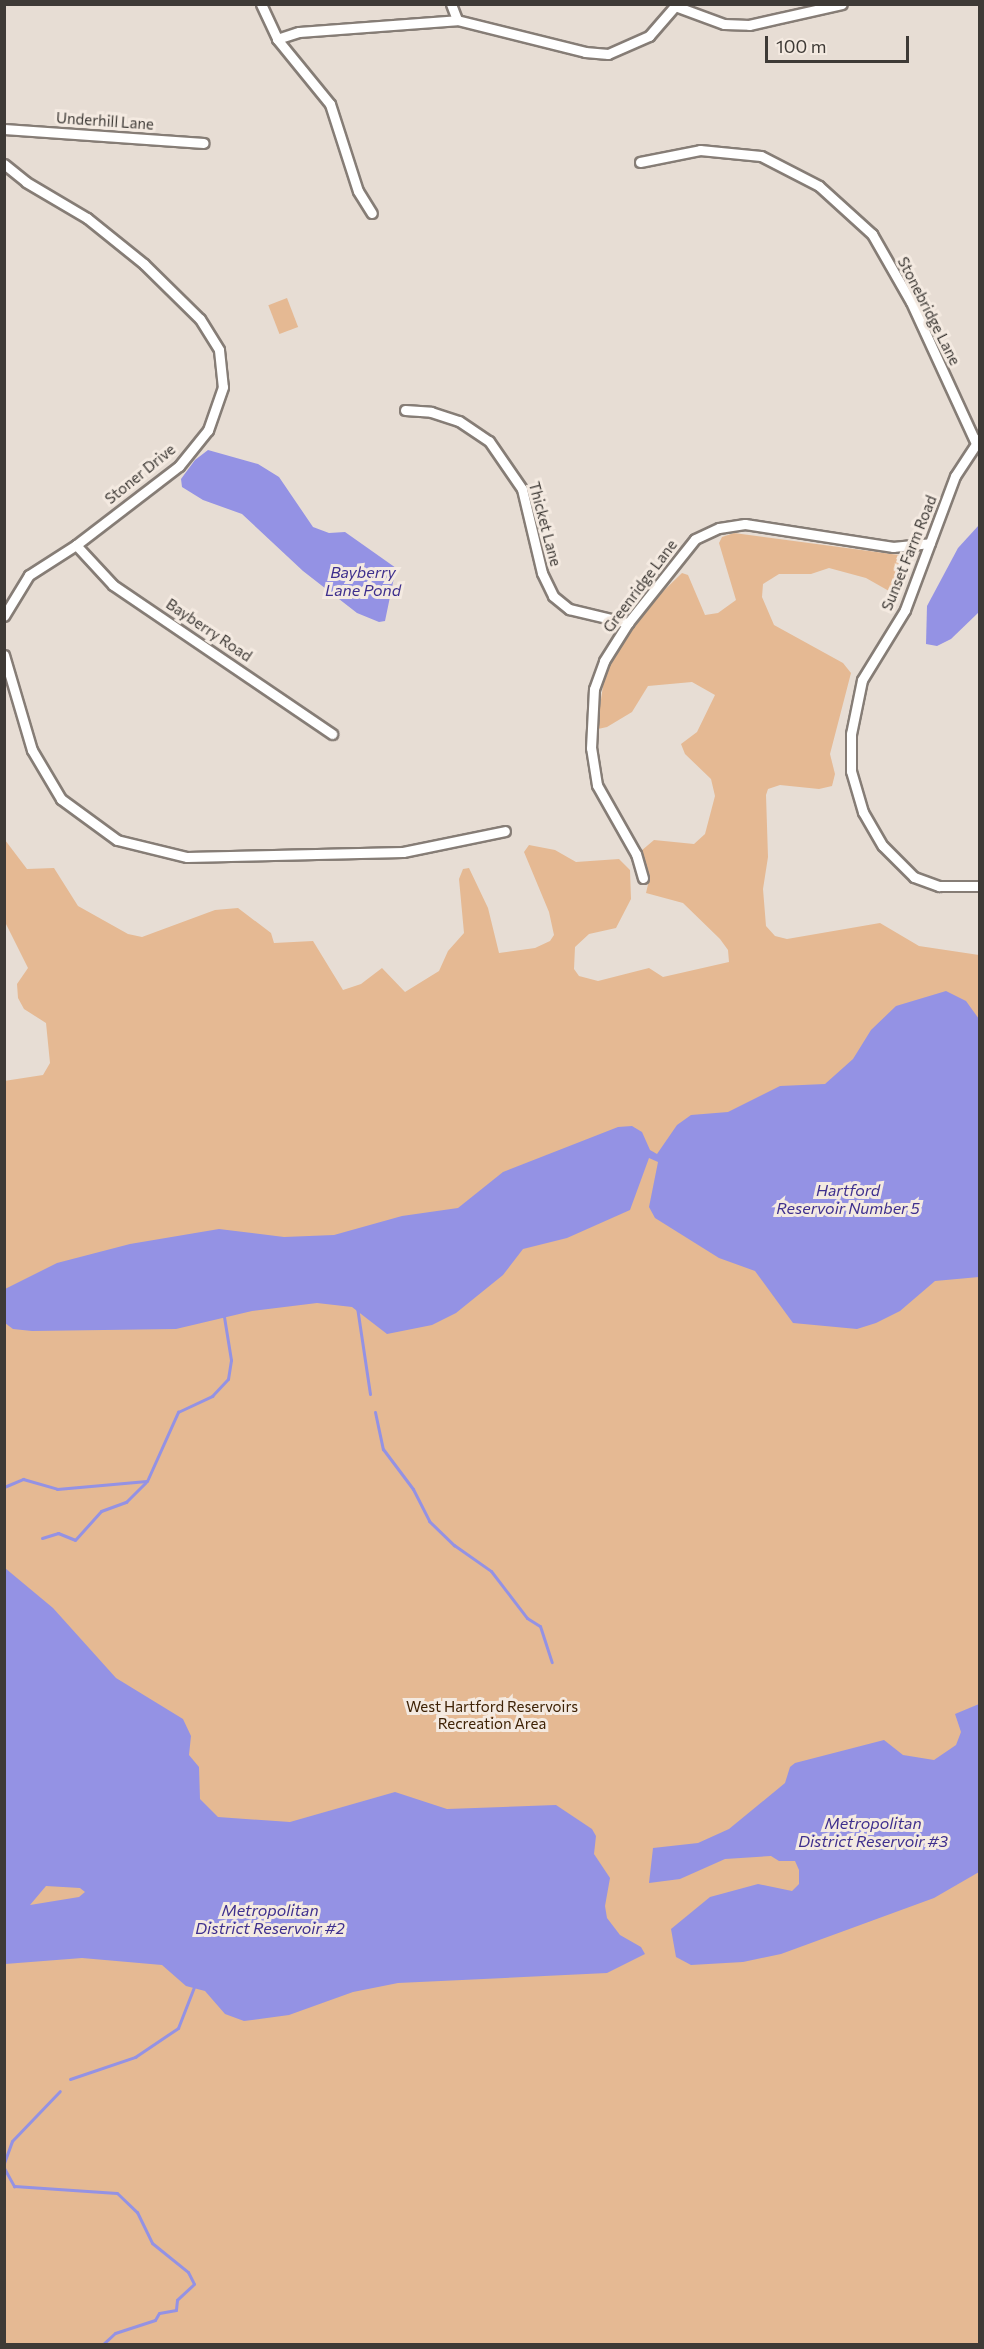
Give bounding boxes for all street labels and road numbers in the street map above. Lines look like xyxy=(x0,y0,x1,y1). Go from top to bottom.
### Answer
street label: Underhill Lane xyxy=(55,109,155,133)
street label: Stonebridge Lane xyxy=(894,254,964,368)
street label: Stoner Drive xyxy=(101,440,179,508)
street label: Thicket Lane xyxy=(525,480,565,568)
street label: Sunset Farm Road xyxy=(878,493,940,613)
street label: Greenridge Lane xyxy=(599,536,681,636)
street label: Bayberry Road xyxy=(163,595,255,665)

